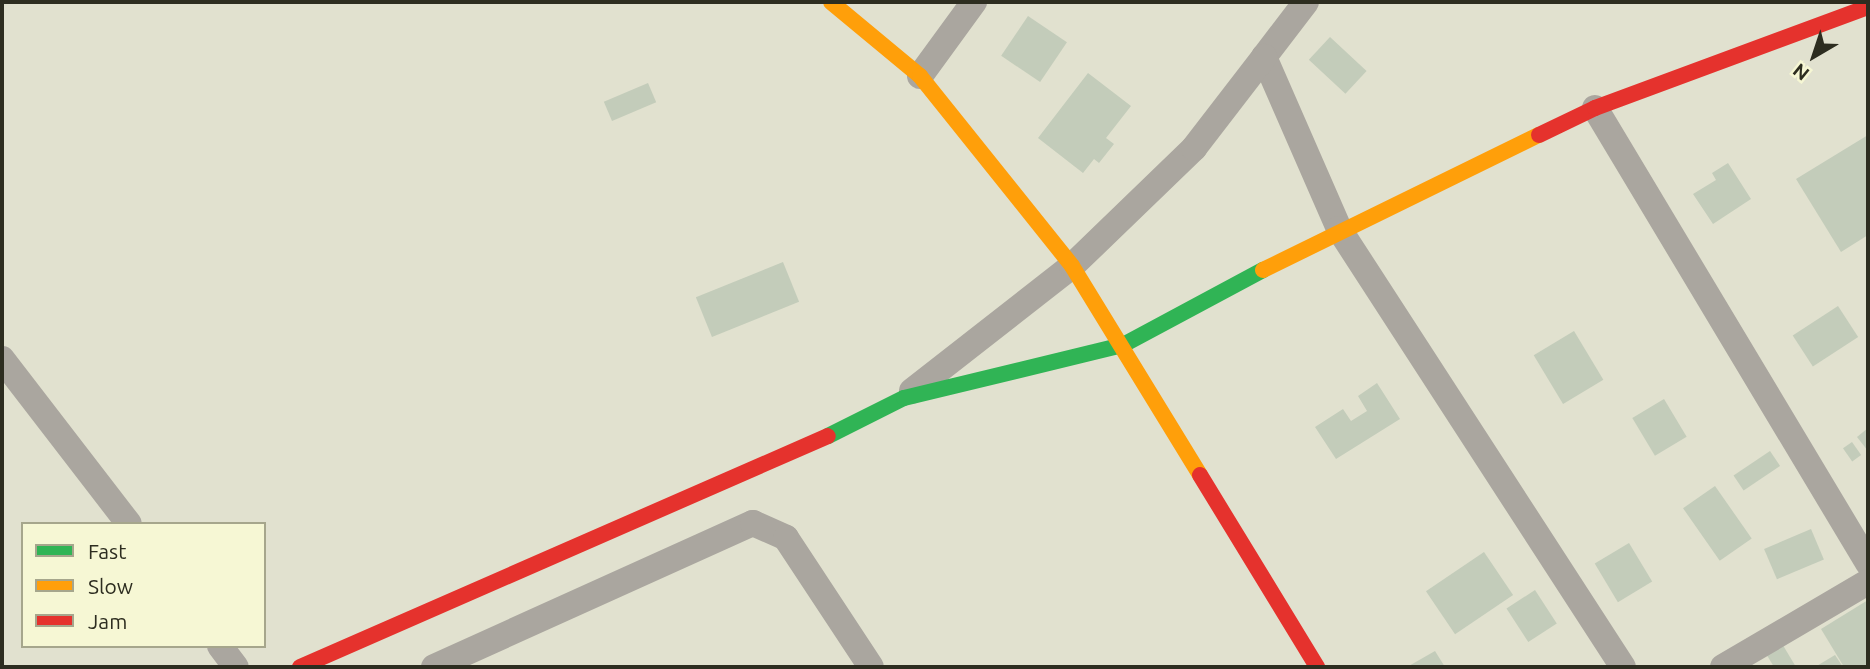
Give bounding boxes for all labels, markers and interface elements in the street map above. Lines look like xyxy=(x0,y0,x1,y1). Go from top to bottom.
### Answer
north arrow xyxy=(1779,21,1849,91)
text: N xyxy=(1788,59,1813,85)
legend xyxy=(21,522,266,648)
text: Fast xyxy=(88,539,126,563)
text: Slow xyxy=(88,574,133,598)
text: Jam xyxy=(88,609,127,633)

